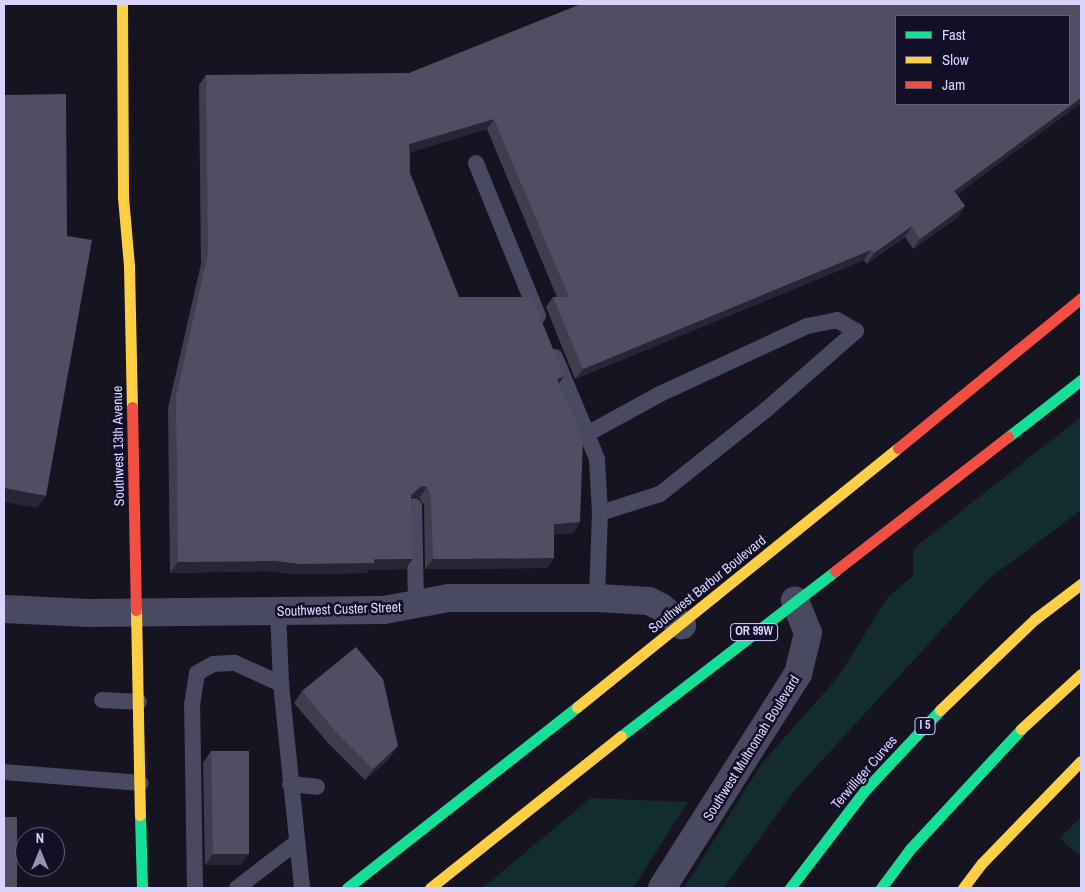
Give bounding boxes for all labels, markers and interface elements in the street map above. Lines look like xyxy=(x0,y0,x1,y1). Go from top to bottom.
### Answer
legend xyxy=(895,15,1070,105)
text: Fast xyxy=(942,24,965,45)
text: Slow xyxy=(942,49,969,70)
text: Jam xyxy=(942,74,965,95)
street label: Southwest 13th Avenue xyxy=(109,385,127,507)
street label: Southwest Barbur Boulevard xyxy=(645,531,769,637)
street label: Southwest Custer Street xyxy=(277,598,401,620)
road number: OR 99W xyxy=(729,622,779,642)
street label: Southwest Multnomah Boulevard xyxy=(699,672,803,824)
road number: I 5 xyxy=(914,716,936,736)
street label: Terwilliger Curves xyxy=(828,732,900,812)
north arrow xyxy=(15,827,65,877)
text: N xyxy=(36,829,44,847)

